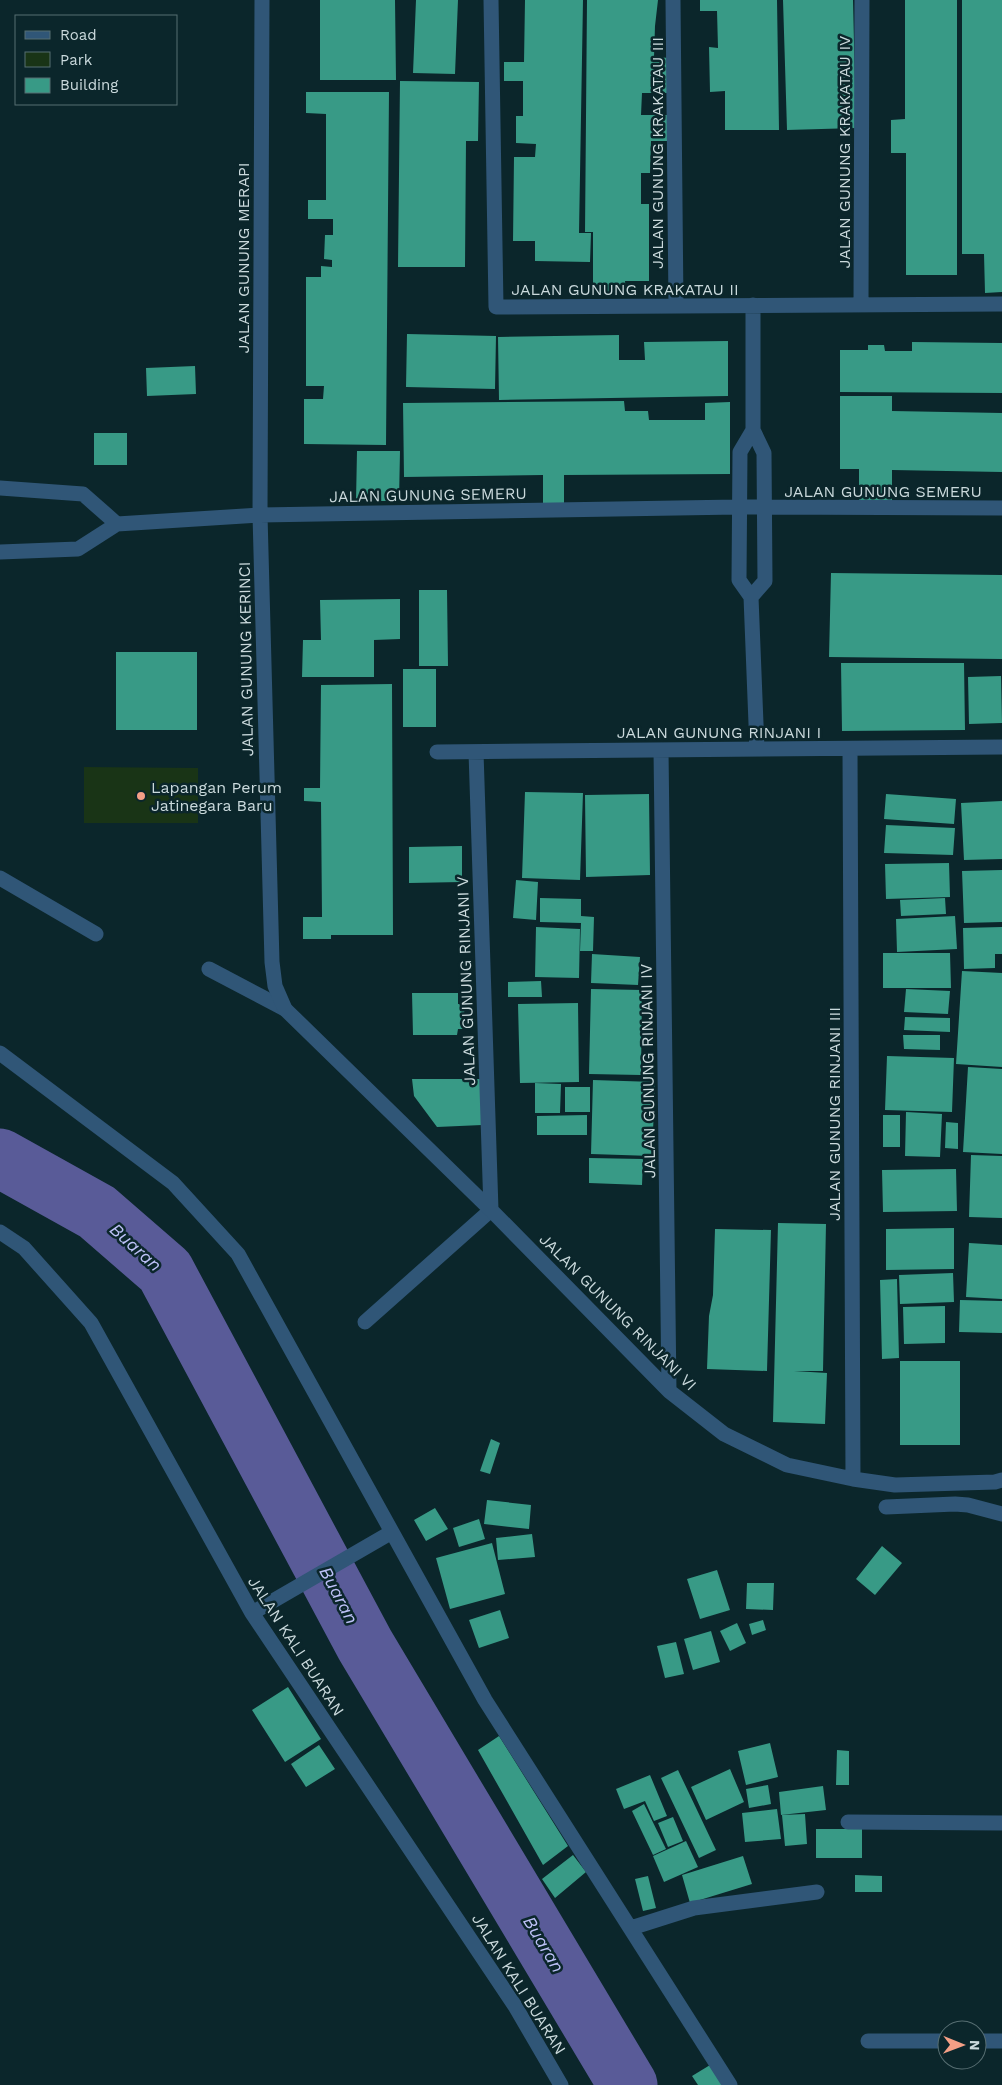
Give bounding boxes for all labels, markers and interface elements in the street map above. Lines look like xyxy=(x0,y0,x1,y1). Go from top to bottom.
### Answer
legend xyxy=(15,15,178,105)
text: Road xyxy=(60,26,97,44)
street label: JALAN GUNUNG KRAKATAU IV xyxy=(835,36,854,268)
street label: JALAN GUNUNG KRAKATAU III xyxy=(648,37,667,269)
text: Park xyxy=(60,51,93,69)
text: Building xyxy=(60,76,118,94)
street label: JALAN GUNUNG MERAPI xyxy=(234,163,253,353)
street label: JALAN GUNUNG KRAKATAU II xyxy=(511,280,739,299)
street label: JALAN GUNUNG SEMERU xyxy=(784,482,982,501)
street label: JALAN GUNUNG SEMERU xyxy=(329,484,527,506)
street label: JALAN GUNUNG KERINCI xyxy=(235,561,257,757)
street label: JALAN GUNUNG RINJANI I xyxy=(617,723,821,742)
place label: Lapangan Perum Jatinegara Baru xyxy=(151,778,282,815)
marker: Lapangan Perum Jatinegara Baru xyxy=(135,790,147,802)
street label: JALAN GUNUNG RINJANI V xyxy=(453,876,479,1086)
street label: JALAN GUNUNG RINJANI IV xyxy=(637,963,659,1179)
street label: JALAN GUNUNG RINJANI III xyxy=(825,1007,844,1221)
water label: Buaran xyxy=(106,1218,166,1276)
street label: JALAN GUNUNG RINJANI VI xyxy=(536,1230,700,1394)
water label: Buaran xyxy=(315,1563,363,1627)
street label: JALAN KALI BUARAN xyxy=(244,1573,348,1719)
street label: JALAN KALI BUARAN xyxy=(468,1910,570,2058)
water label: Buaran xyxy=(519,1912,569,1976)
north arrow xyxy=(937,2020,987,2070)
text: N xyxy=(967,2040,983,2051)

